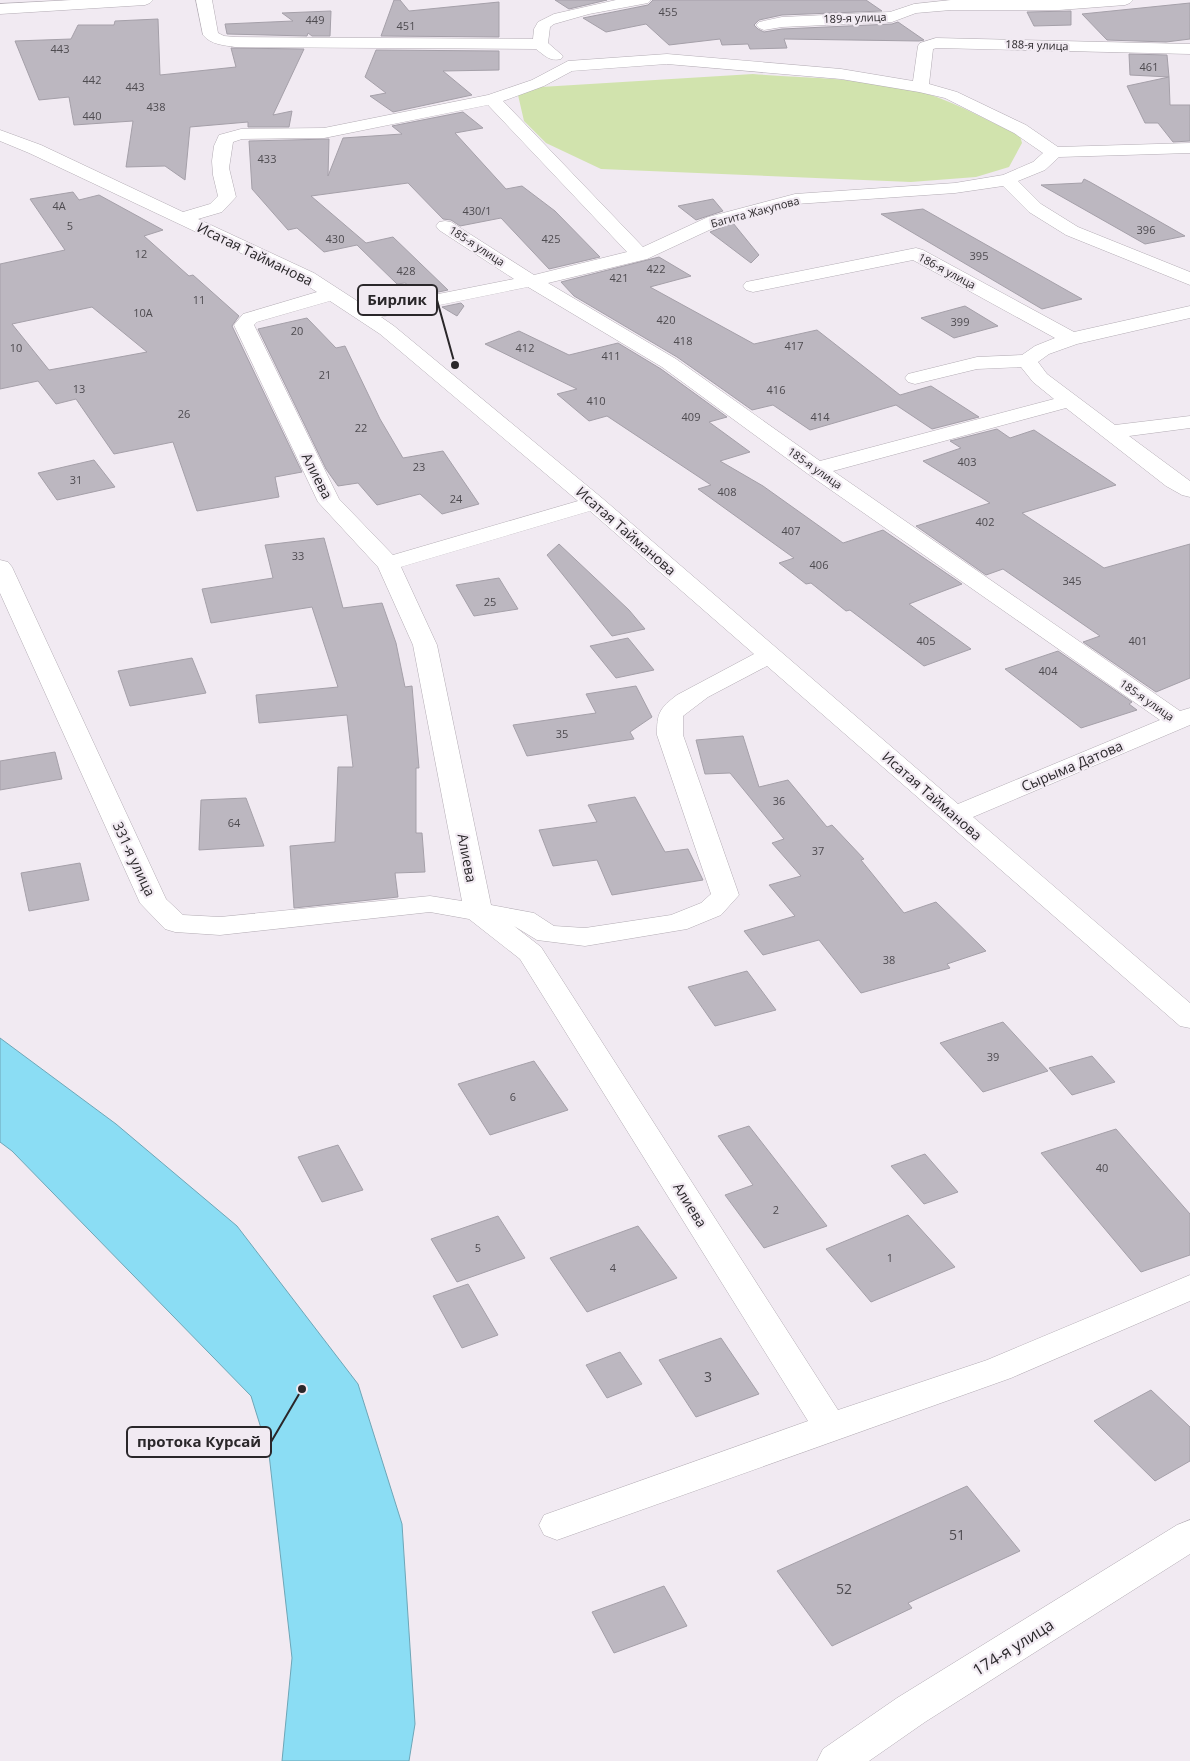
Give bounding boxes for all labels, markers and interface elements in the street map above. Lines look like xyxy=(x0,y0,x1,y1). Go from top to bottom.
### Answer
house number: 455 xyxy=(659,4,677,19)
street label: 189-я улица xyxy=(823,9,887,26)
house number: 449 xyxy=(306,12,324,27)
house number: 451 xyxy=(397,18,415,33)
street label: 188-я улица xyxy=(1005,36,1069,53)
house number: 443 xyxy=(51,41,69,56)
house number: 461 xyxy=(1140,59,1158,74)
house number: 442 xyxy=(83,72,101,87)
house number: 443 xyxy=(126,79,144,94)
house number: 438 xyxy=(147,99,165,114)
house number: 440 xyxy=(83,108,101,123)
house number: 433 xyxy=(258,151,276,166)
street label: Багита Жакупова xyxy=(709,192,801,231)
house number: 4А xyxy=(52,198,66,213)
house number: 430/1 xyxy=(462,203,492,218)
street label: Исатая Тайманова xyxy=(194,217,316,290)
house number: 5 xyxy=(67,218,73,233)
street label: 185-я улица xyxy=(447,222,508,269)
house number: 396 xyxy=(1137,222,1155,237)
house number: 430 xyxy=(326,231,344,246)
house number: 425 xyxy=(542,231,560,246)
house number: 12 xyxy=(135,246,147,261)
house number: 395 xyxy=(970,248,988,263)
street label: 186-я улица xyxy=(916,249,979,292)
house number: 422 xyxy=(647,261,665,276)
house number: 428 xyxy=(397,263,415,278)
house number: 421 xyxy=(610,270,628,285)
callout: Бирлик xyxy=(358,285,437,315)
text: Бирлик xyxy=(367,289,428,309)
house number: 11 xyxy=(193,292,205,307)
house number: 10А xyxy=(133,305,153,320)
house number: 420 xyxy=(657,312,675,327)
house number: 399 xyxy=(951,314,969,329)
house number: 20 xyxy=(291,323,303,338)
house number: 418 xyxy=(674,333,692,348)
house number: 417 xyxy=(785,338,803,353)
house number: 10 xyxy=(10,340,22,355)
house number: 412 xyxy=(516,340,534,355)
house number: 411 xyxy=(602,348,620,363)
house number: 21 xyxy=(319,367,331,382)
house number: 13 xyxy=(73,381,85,396)
house number: 416 xyxy=(767,382,785,397)
house number: 410 xyxy=(587,393,605,408)
house number: 26 xyxy=(178,406,190,421)
house number: 409 xyxy=(682,409,700,424)
house number: 414 xyxy=(811,409,830,424)
house number: 22 xyxy=(355,420,367,435)
street label: 185-я улица xyxy=(785,443,845,492)
street label: Алиева xyxy=(298,449,337,502)
house number: 403 xyxy=(958,454,976,469)
house number: 23 xyxy=(413,459,425,474)
house number: 31 xyxy=(70,472,82,487)
street label: Исатая Тайманова xyxy=(572,482,680,579)
house number: 408 xyxy=(718,484,736,499)
house number: 24 xyxy=(450,491,463,506)
house number: 402 xyxy=(976,514,994,529)
house number: 407 xyxy=(782,523,800,538)
house number: 33 xyxy=(292,548,304,563)
house number: 406 xyxy=(810,557,828,572)
house number: 345 xyxy=(1063,573,1081,588)
house number: 25 xyxy=(484,594,496,609)
house number: 405 xyxy=(917,633,935,648)
house number: 401 xyxy=(1129,633,1147,648)
house number: 404 xyxy=(1039,663,1058,678)
street label: 185-я улица xyxy=(1117,675,1177,724)
house number: 35 xyxy=(556,726,568,741)
street label: Сырыма Датова xyxy=(1018,736,1126,796)
street label: Исатая Тайманова xyxy=(878,747,986,844)
house number: 36 xyxy=(773,793,785,808)
house number: 64 xyxy=(228,815,241,830)
street label: 331-я улица xyxy=(109,818,160,899)
street label: Алиева xyxy=(453,832,482,884)
house number: 37 xyxy=(812,843,824,858)
house number: 38 xyxy=(883,952,895,967)
house number: 39 xyxy=(987,1049,999,1064)
house number: 6 xyxy=(510,1089,516,1104)
house number: 40 xyxy=(1096,1160,1108,1175)
street label: Алиева xyxy=(669,1179,712,1231)
house number: 2 xyxy=(773,1202,779,1217)
house number: 5 xyxy=(475,1240,481,1255)
house number: 1 xyxy=(887,1250,893,1265)
house number: 4 xyxy=(610,1260,617,1275)
house number: 3 xyxy=(704,1367,712,1386)
callout: протока Курсай xyxy=(127,1427,271,1457)
text: протока Курсай xyxy=(137,1431,261,1451)
house number: 51 xyxy=(949,1525,965,1544)
house number: 52 xyxy=(836,1579,852,1598)
street label: 174-я улица xyxy=(968,1613,1058,1681)

